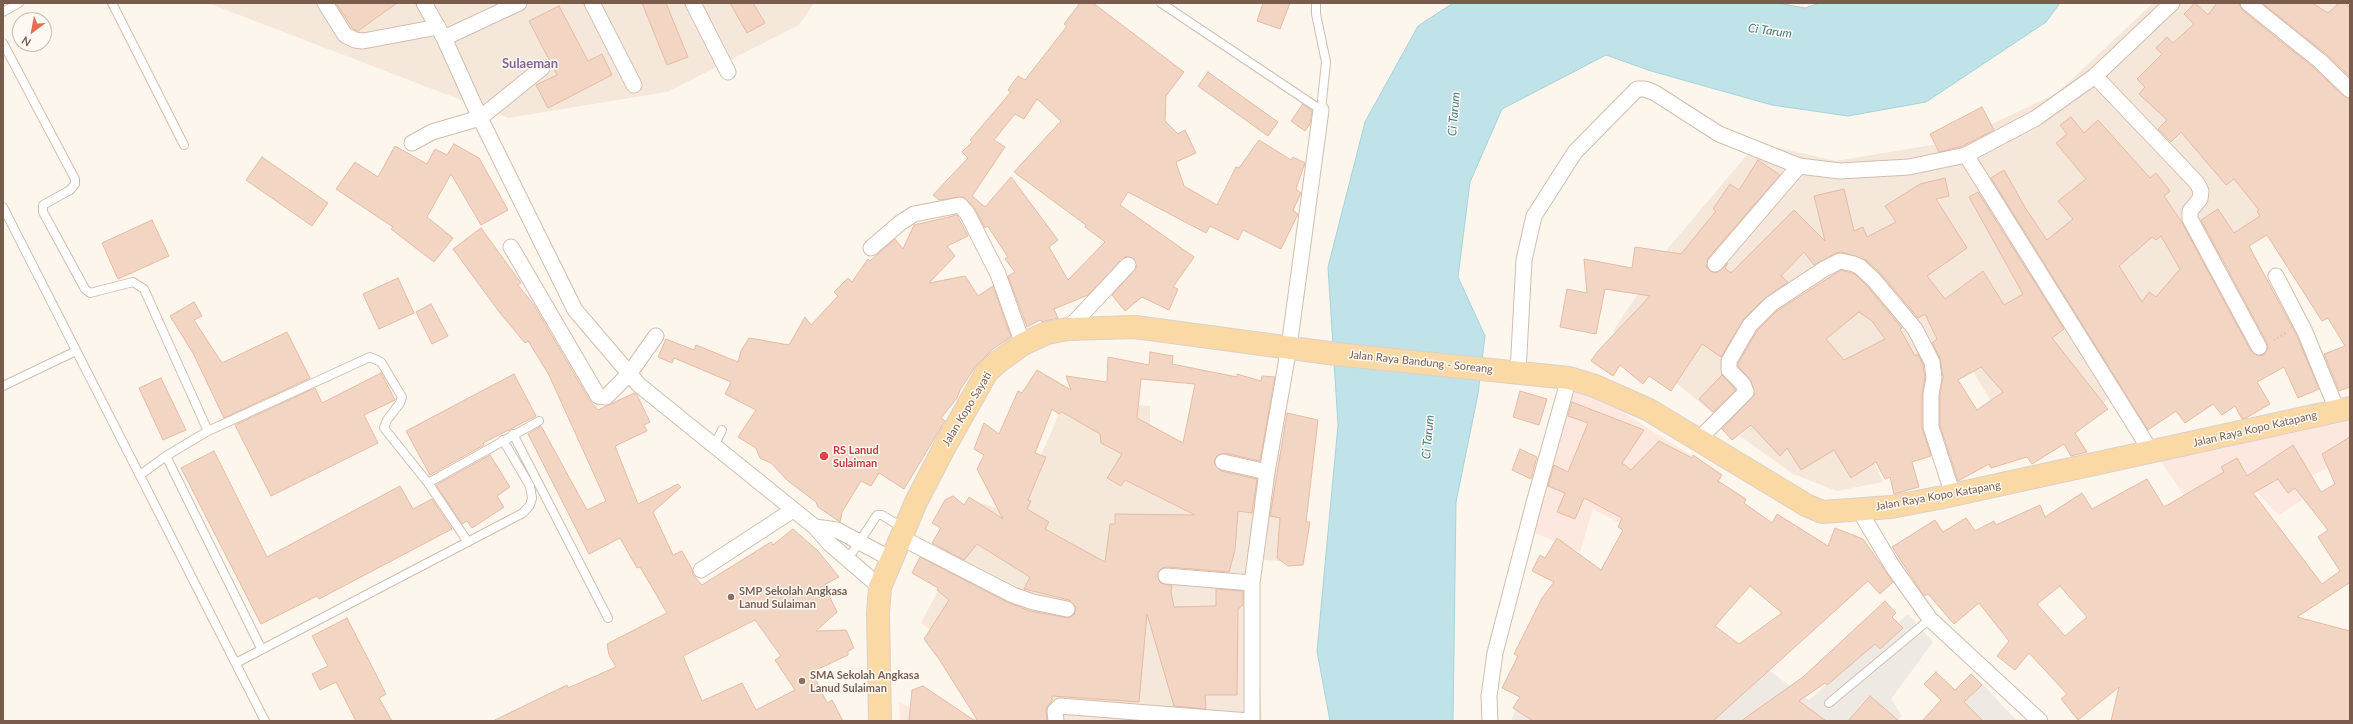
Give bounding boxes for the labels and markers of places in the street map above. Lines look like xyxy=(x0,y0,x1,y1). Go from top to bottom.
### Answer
place label: RS Lanud Sulaiman xyxy=(833,443,879,469)
marker: RS Lanud Sulaiman xyxy=(818,450,830,462)
place label: SMP Sekolah Angkasa Lanud Sulaiman xyxy=(739,584,847,610)
marker: SMP Sekolah Angkasa Lanud Sulaiman xyxy=(726,592,736,602)
place label: SMA Sekolah Angkasa Lanud Sulaiman xyxy=(810,668,919,694)
marker: SMA Sekolah Angkasa Lanud Sulaiman xyxy=(797,676,807,686)

